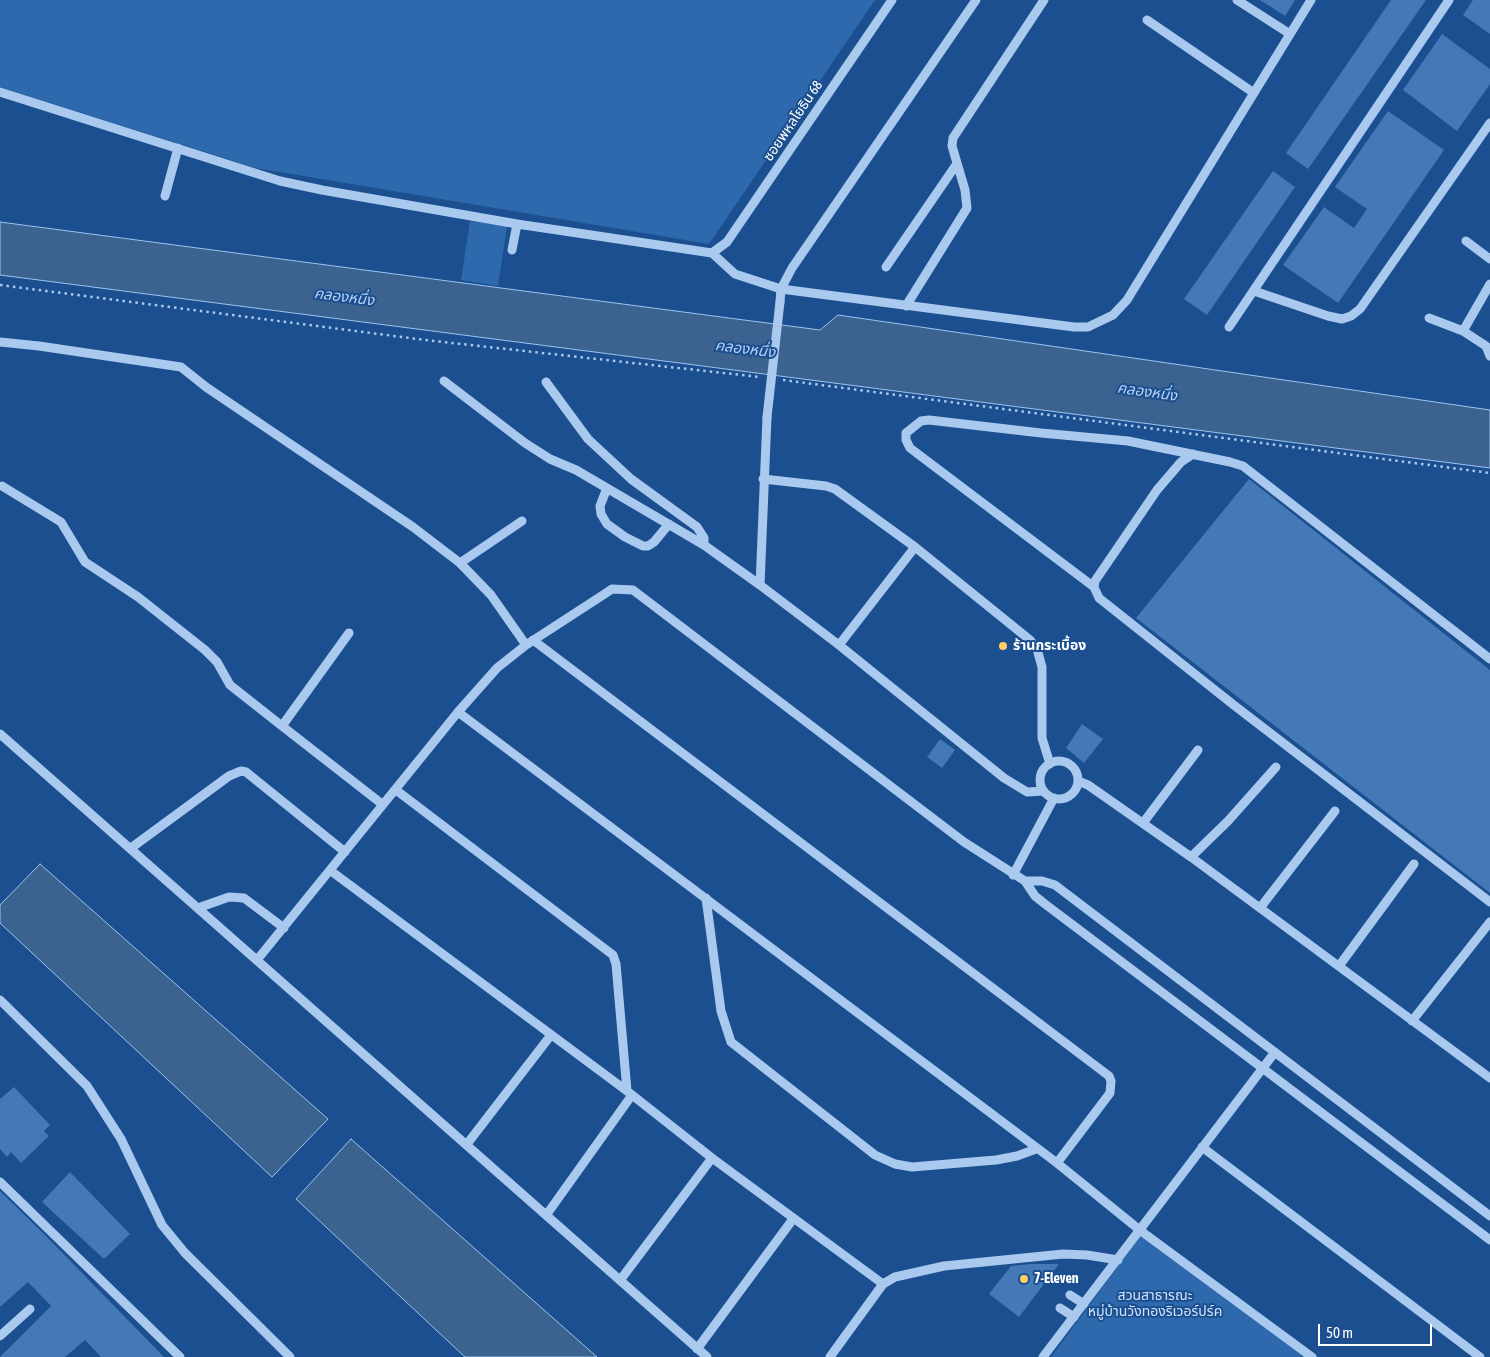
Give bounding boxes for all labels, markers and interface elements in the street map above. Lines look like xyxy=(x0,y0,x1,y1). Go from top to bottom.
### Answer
street label: ซอยพหลโยธิน 68 xyxy=(760,78,826,164)
water label: คลองหนึ่ง xyxy=(313,284,375,310)
water label: คลองหนึ่ง xyxy=(714,336,776,362)
water label: คลองหนึ่ง xyxy=(1116,379,1178,405)
place label: ร้านกระเบื้อง xyxy=(1013,638,1086,654)
marker: ร้านกระเบื้อง xyxy=(997,640,1009,652)
place label: 7-Eleven xyxy=(1034,1271,1079,1287)
marker: 7-Eleven xyxy=(1018,1273,1030,1285)
park label: สวนสาธารณะ หมู่บ้านวังทองริเวอร์ปร์ค xyxy=(1088,1288,1222,1320)
scale bar xyxy=(1320,1314,1434,1346)
text: 50 m xyxy=(1326,1324,1353,1341)

